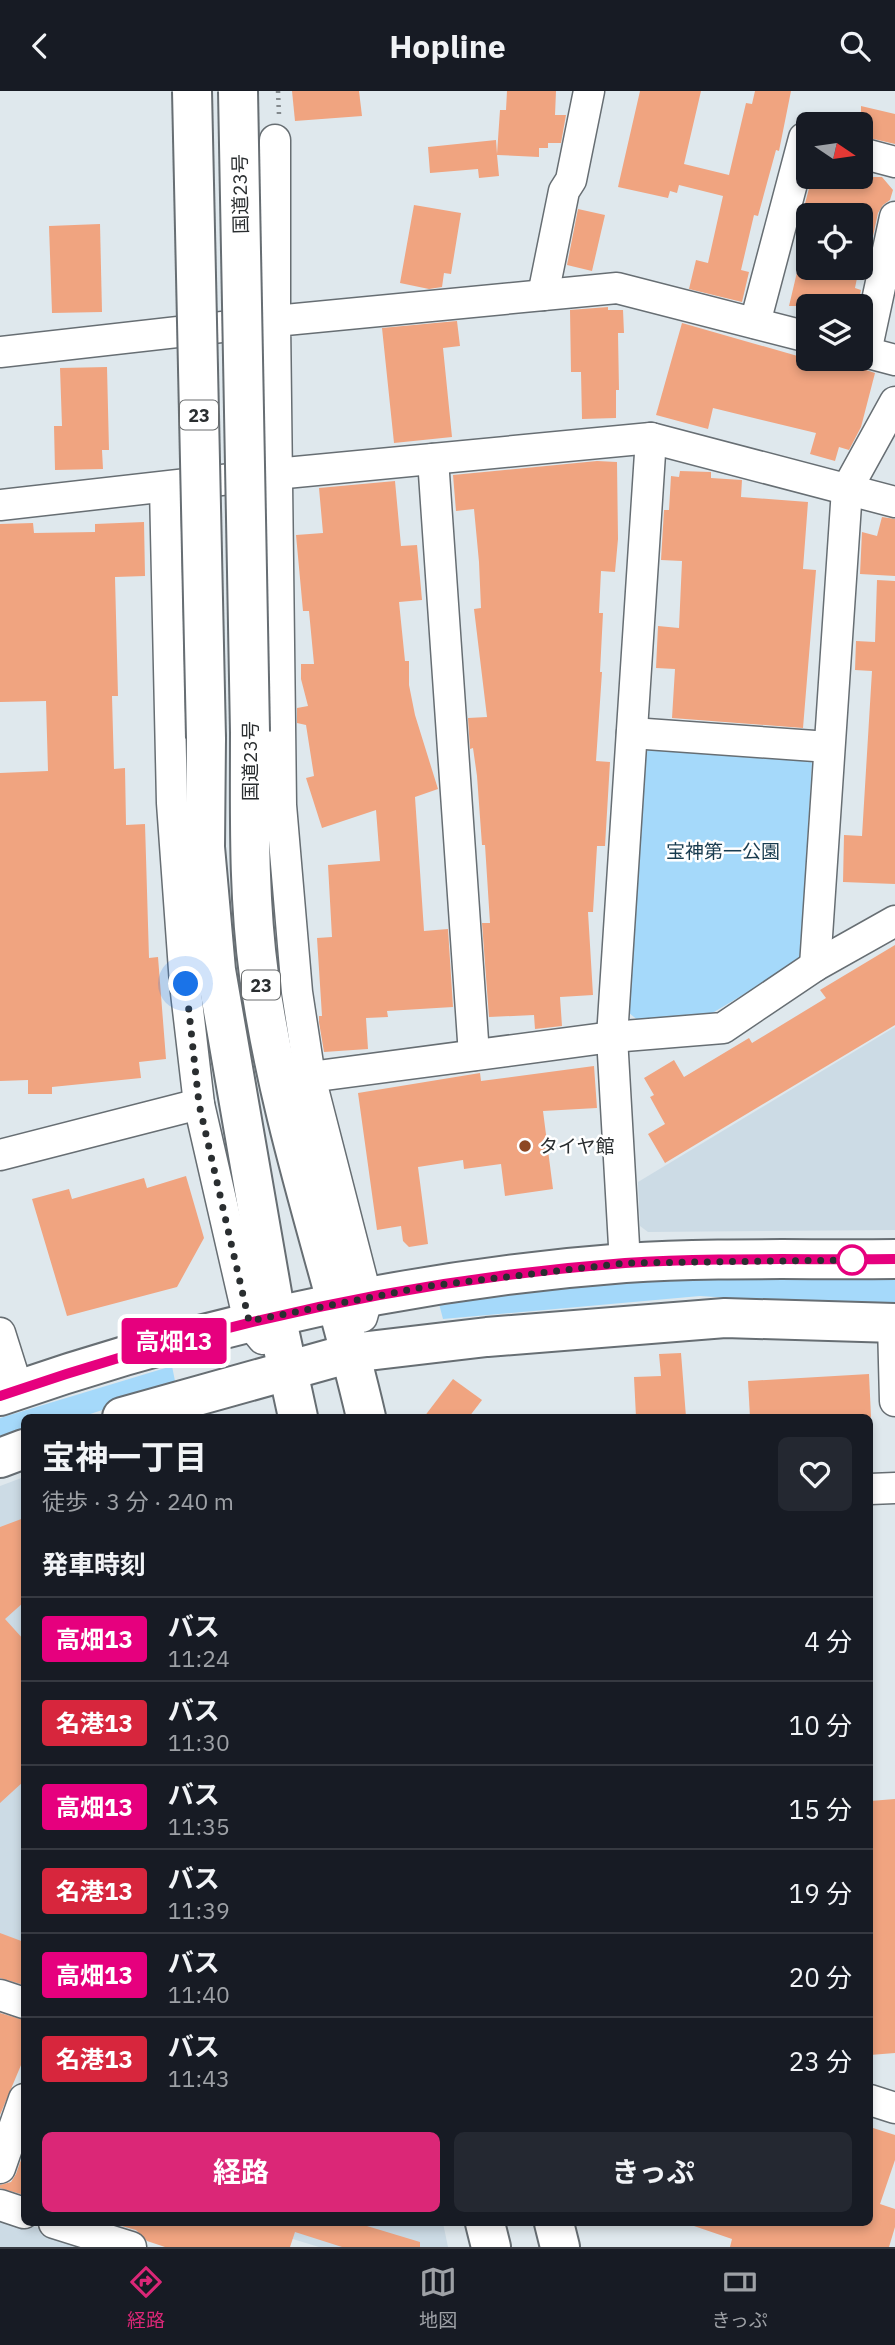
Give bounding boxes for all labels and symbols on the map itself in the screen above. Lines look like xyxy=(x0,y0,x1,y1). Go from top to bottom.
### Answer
north arrow xyxy=(796,112,873,189)
street label: 国道23号 xyxy=(227,154,253,234)
road number: 23 xyxy=(180,401,218,429)
street label: 国道23号 xyxy=(238,721,262,801)
park label: 宝神第一公園 xyxy=(666,839,780,863)
your location xyxy=(168,966,203,1001)
road number: 23 xyxy=(242,971,280,999)
place label: タイヤ館 xyxy=(539,1134,614,1158)
marker: タイヤ館 xyxy=(517,1138,533,1154)
unlabelled marker xyxy=(837,1245,867,1275)
line badge: 高畑13 xyxy=(125,1318,223,1364)

